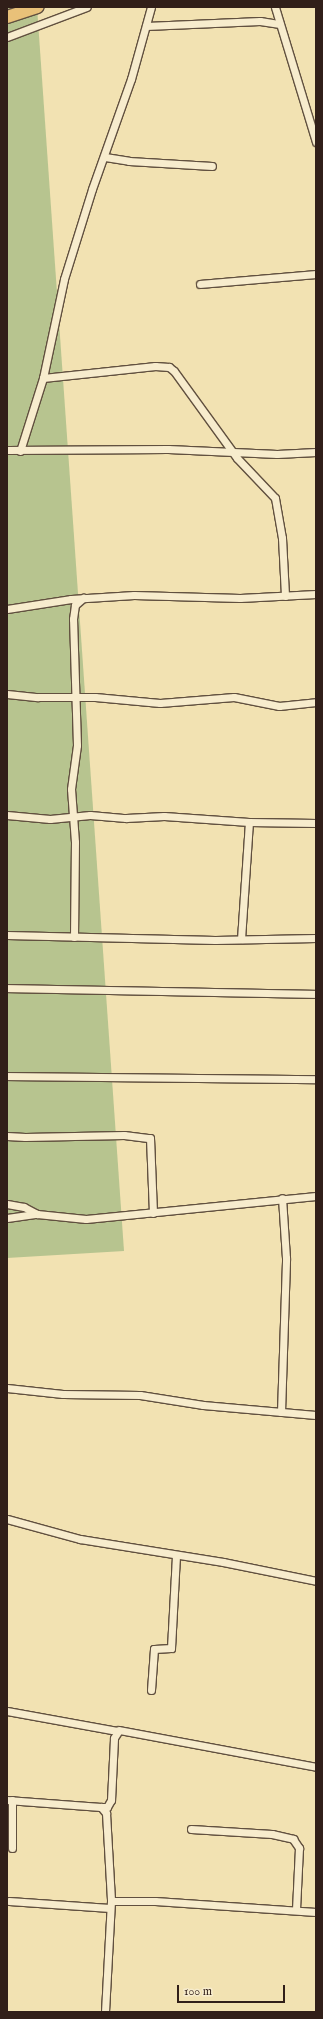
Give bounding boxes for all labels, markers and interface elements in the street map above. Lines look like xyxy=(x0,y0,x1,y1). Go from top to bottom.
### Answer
scale bar xyxy=(179,1977,287,2003)
text: 100 m xyxy=(184,1984,212,1999)

